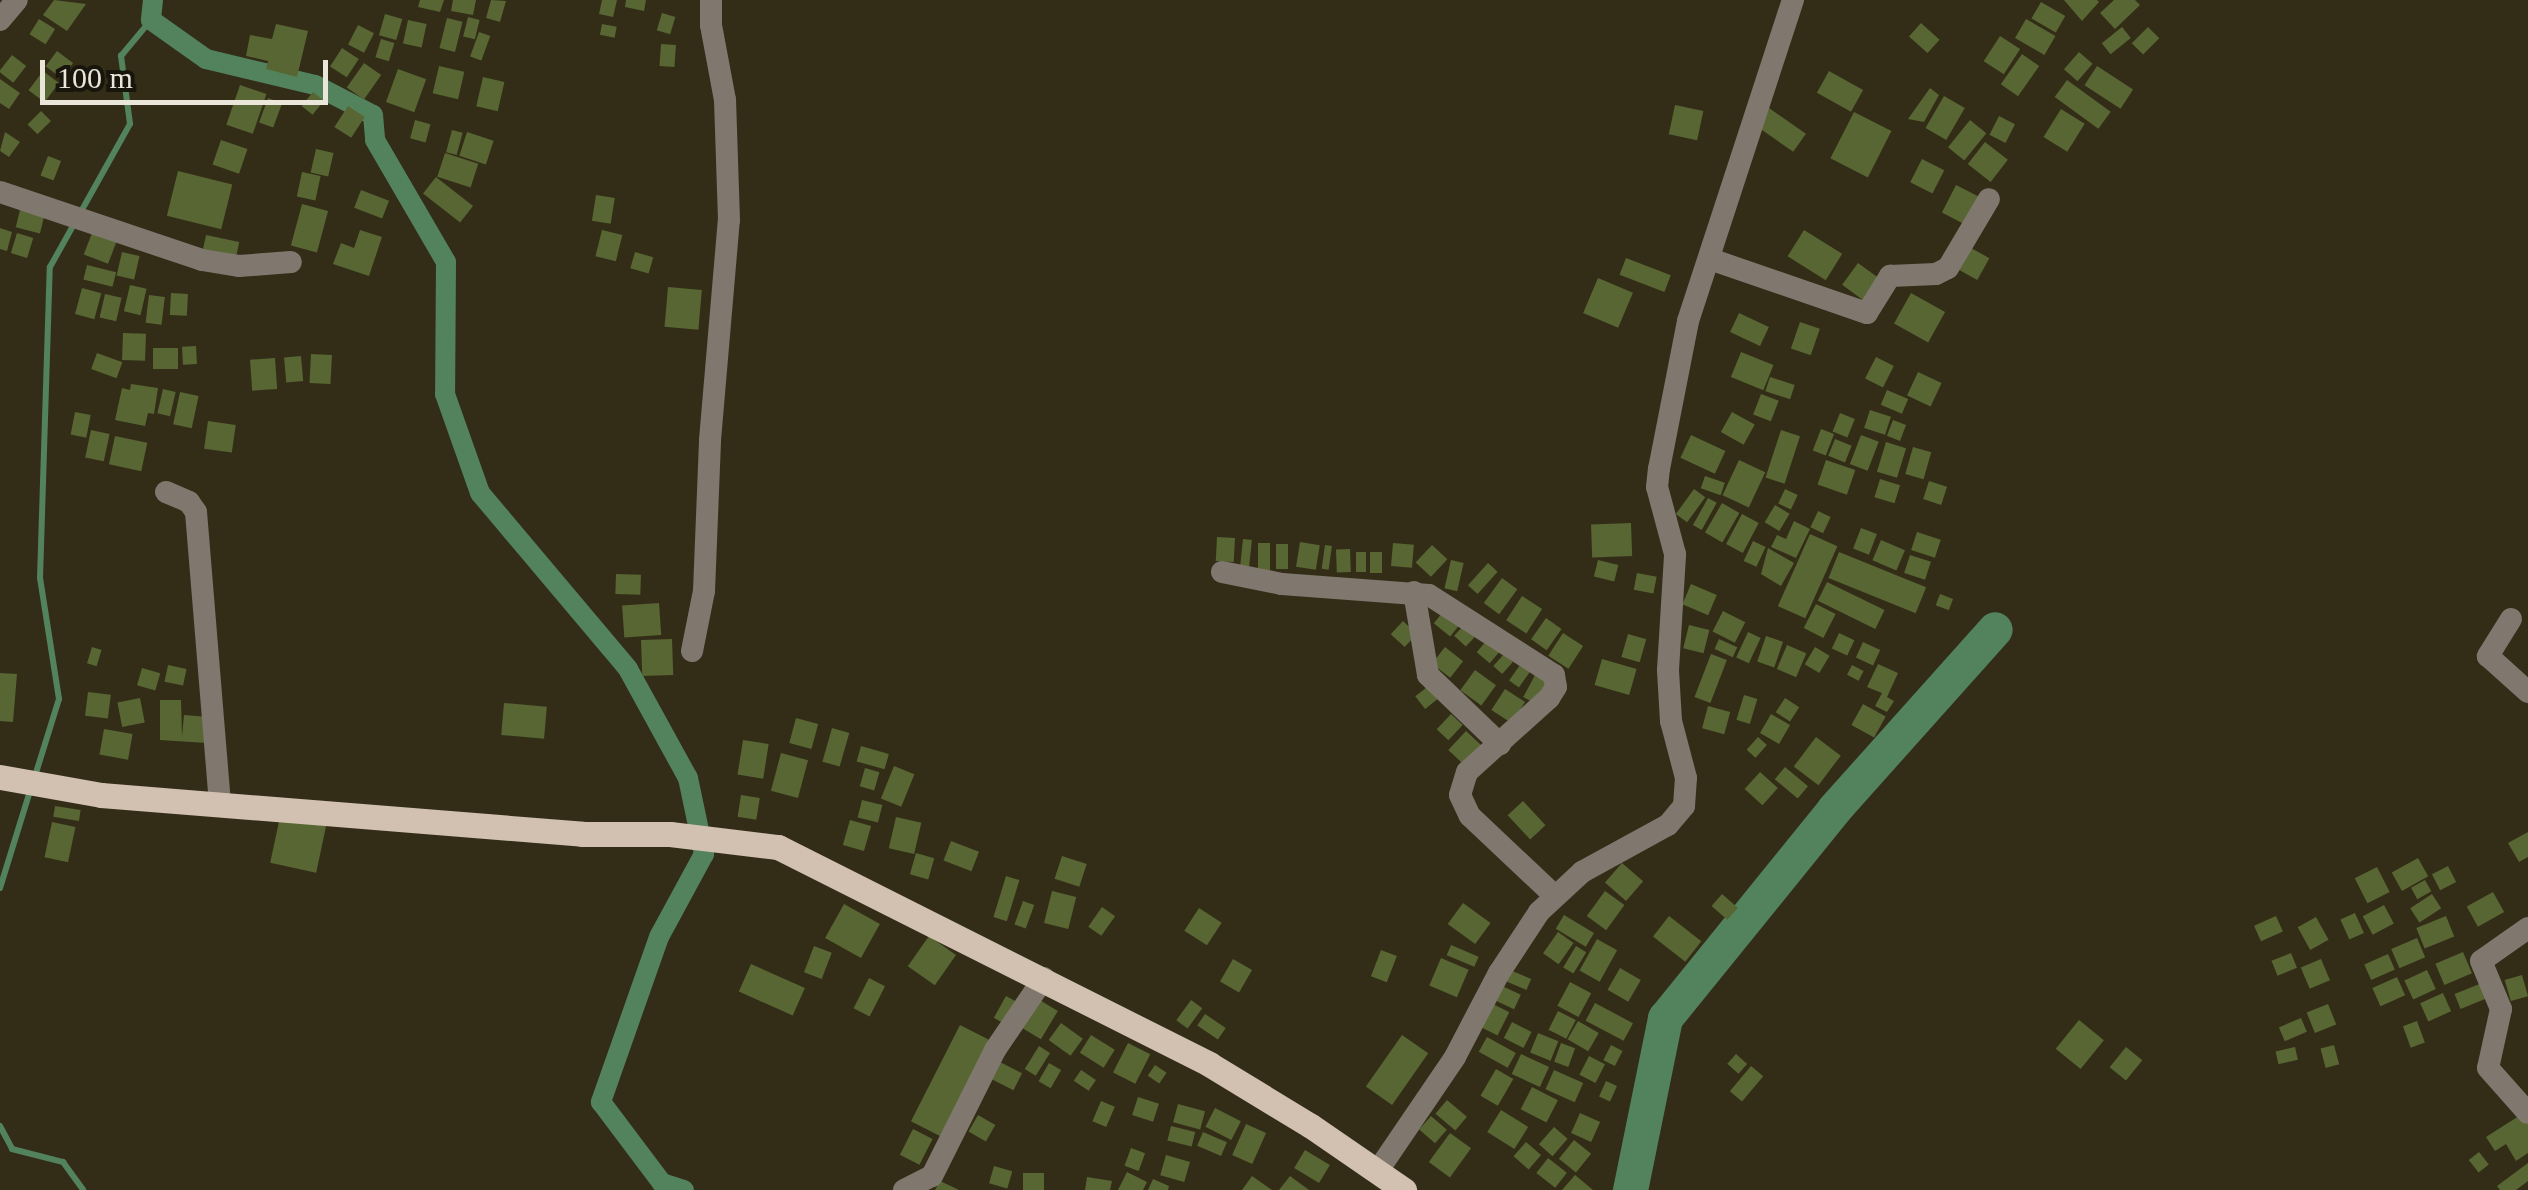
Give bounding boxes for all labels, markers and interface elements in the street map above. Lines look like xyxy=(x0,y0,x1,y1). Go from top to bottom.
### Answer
scale bar xyxy=(45,40,332,102)
text: 100 m xyxy=(57,61,133,94)

